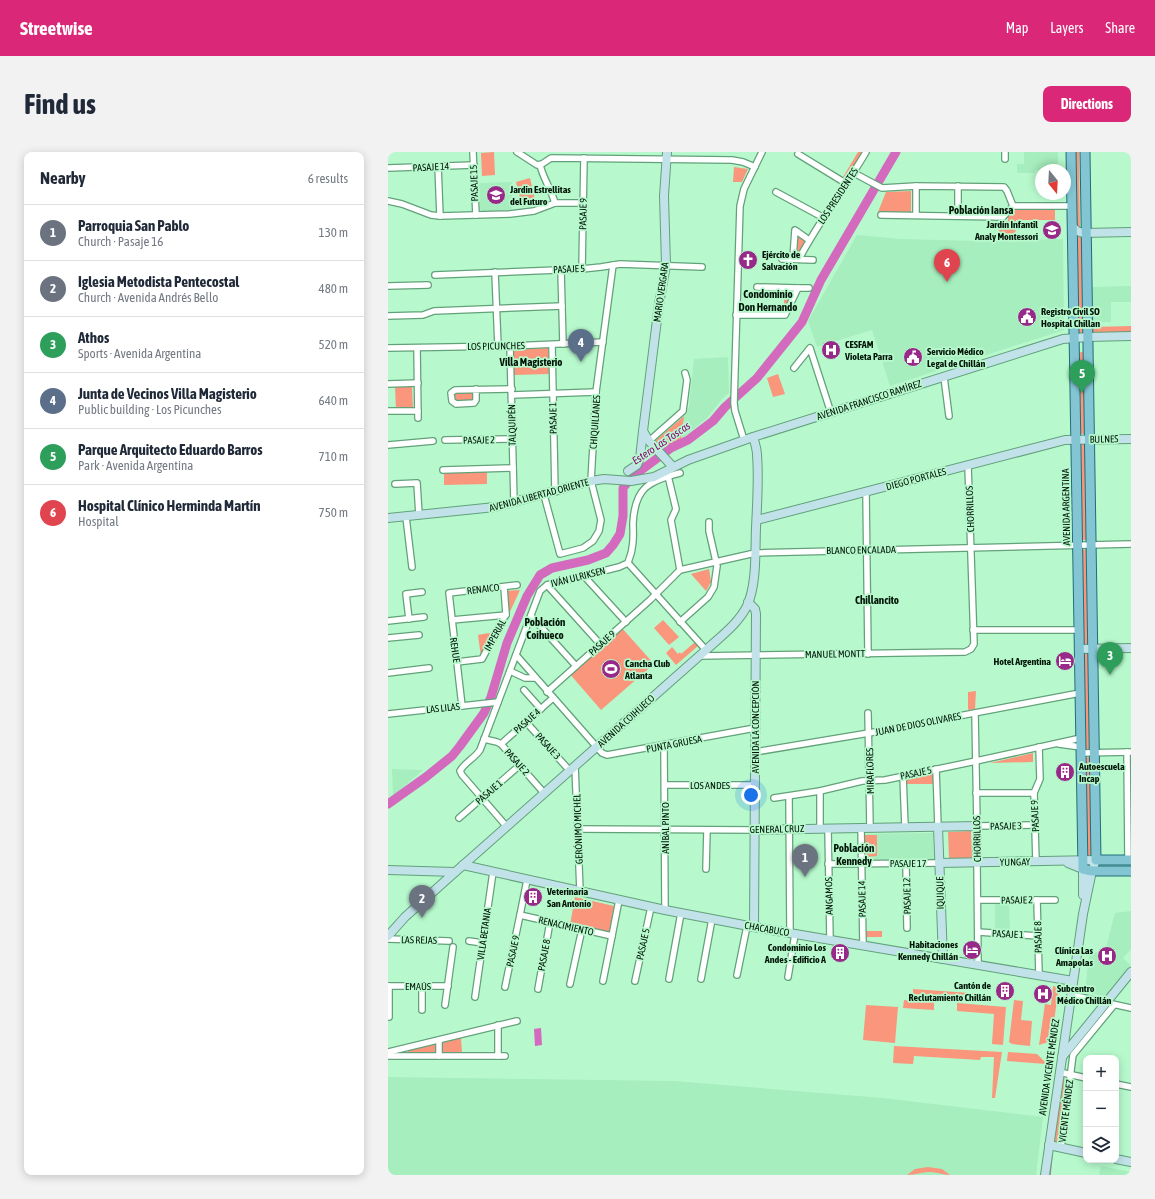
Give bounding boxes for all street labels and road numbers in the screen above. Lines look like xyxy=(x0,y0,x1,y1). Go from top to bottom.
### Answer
street label: PASAJE 14 xyxy=(412,161,450,173)
street label: PASAJE 15 xyxy=(468,164,480,202)
street label: LOS PRESIDENTES xyxy=(816,166,860,226)
street label: PASAJE 9 xyxy=(577,198,589,230)
street label: MARIO VERGARA xyxy=(651,261,671,323)
street label: PASAJE 5 xyxy=(553,263,586,275)
street label: LOS PICUNCHES xyxy=(467,340,525,352)
street label: AVENIDA FRANCISCO RAMÍREZ xyxy=(815,378,923,422)
street label: CHIQUILLANES xyxy=(588,395,602,449)
street label: PASAJE 1 xyxy=(547,402,559,434)
street label: TALQUIPÉN xyxy=(506,404,518,446)
street label: BULNES xyxy=(1089,433,1119,445)
street label: PASAJE 2 xyxy=(463,434,495,446)
street label: DIEGO PORTALES xyxy=(885,466,947,492)
street label: AVENIDA ARGENTINA xyxy=(1060,468,1072,546)
street label: AVENIDA LIBERTAD ORIENTE xyxy=(488,476,591,514)
street label: CHORRILLOS xyxy=(964,486,976,532)
street label: BLANCO ENCALADA xyxy=(826,544,896,556)
street label: IVÁN ULRIKSEN xyxy=(550,565,607,589)
street label: RENAICO xyxy=(466,582,500,596)
street label: IMPERIAL xyxy=(482,617,508,653)
street label: PASAJE 9 xyxy=(586,628,618,658)
street label: REHUE xyxy=(448,637,462,664)
street label: MANUEL MONTT xyxy=(805,648,866,660)
street label: AVENIDA LA CONCEPCIÓN xyxy=(750,680,761,773)
street label: AVENIDA COIHUECO xyxy=(595,692,657,750)
street label: LAS LILAS xyxy=(426,701,460,715)
street label: PASAJE 4 xyxy=(511,706,543,736)
street label: JUAN DE DIOS OLIVARES xyxy=(874,710,962,738)
street label: PASAJE 3 xyxy=(533,730,563,762)
street label: PUNTA GRUESA xyxy=(645,733,703,755)
street label: PASAJE 2 xyxy=(502,746,532,778)
street label: MIRAFLORES xyxy=(864,748,876,794)
street label: PASAJE 5 xyxy=(899,764,933,782)
street label: PASAJE 1 xyxy=(473,777,505,807)
street label: LOS ANDES xyxy=(690,780,730,791)
street label: GERÓNIMO MICHEL xyxy=(571,794,585,864)
street label: PASAJE 9 xyxy=(1029,799,1041,832)
street label: ANÍBAL PINTO xyxy=(660,802,671,854)
street label: CHORRILLOS xyxy=(971,816,983,862)
street label: PASAJE 3 xyxy=(990,820,1022,832)
street label: GENERAL CRUZ xyxy=(750,823,805,835)
street label: YUNGAY xyxy=(1000,856,1031,868)
street label: PASAJE 17 xyxy=(890,858,927,869)
street label: IQUIQUE xyxy=(934,876,946,910)
street label: ANGAMOS xyxy=(823,877,835,915)
street label: PASAJE 12 xyxy=(901,877,913,914)
street label: PASAJE 14 xyxy=(856,880,868,917)
street label: PASAJE 2 xyxy=(1001,894,1033,906)
street label: VILLA BETANIA xyxy=(475,907,493,961)
street label: RENACIMIENTO xyxy=(537,914,595,938)
street label: CHACABUCO xyxy=(744,920,790,938)
street label: PASAJE 8 xyxy=(1032,921,1044,953)
street label: PASAJE 5 xyxy=(634,927,652,961)
street label: PASAJE 1 xyxy=(992,928,1025,940)
street label: LAS REJAS xyxy=(401,934,437,946)
street label: PASAJE 9 xyxy=(504,934,522,968)
street label: PASAJE 8 xyxy=(536,938,553,972)
street label: EMAÚS xyxy=(405,981,431,992)
street label: AVENIDA VICENTE MÉNDEZ xyxy=(1037,1017,1061,1116)
street label: VICENTE MÉNDEZ xyxy=(1057,1078,1075,1143)

